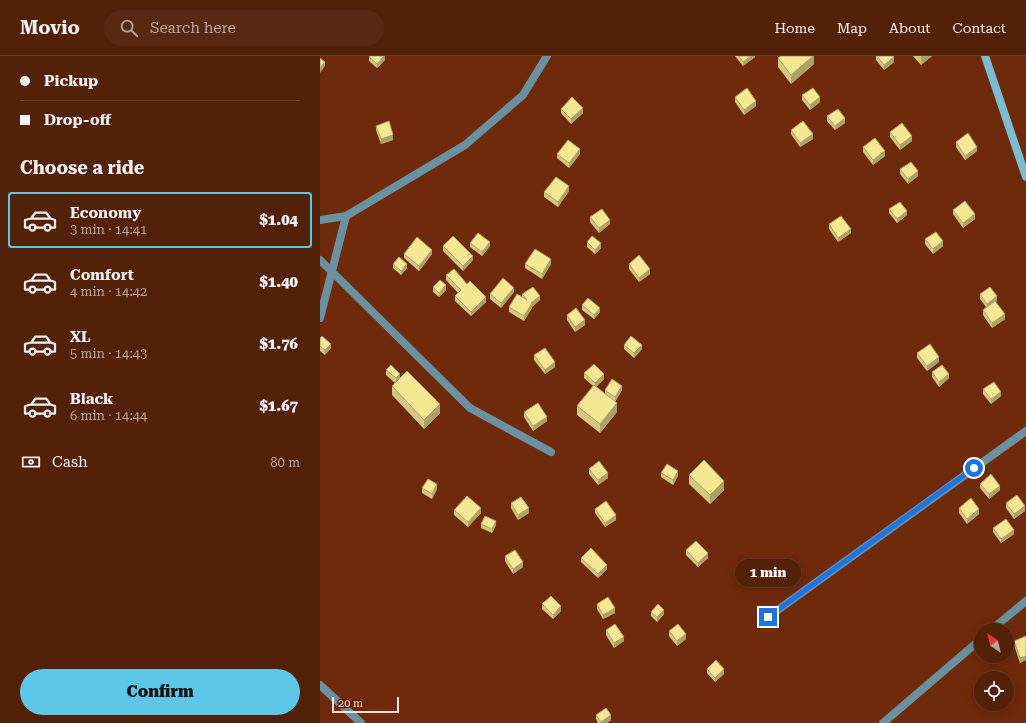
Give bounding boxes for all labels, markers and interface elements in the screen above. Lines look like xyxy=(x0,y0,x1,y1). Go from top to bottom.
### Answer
search box xyxy=(104,10,384,46)
text: Movio xyxy=(20,16,80,39)
icon: search xyxy=(118,17,140,39)
text: Search here xyxy=(150,19,236,37)
text: Home xyxy=(774,20,815,36)
text: Map xyxy=(837,20,867,36)
text: About xyxy=(889,20,931,36)
text: Contact xyxy=(953,20,1006,36)
text: Pickup xyxy=(44,72,98,90)
text: Drop-off xyxy=(44,111,111,129)
text: Choose a ride xyxy=(20,157,144,178)
icon: car xyxy=(22,202,58,238)
text: Economy xyxy=(70,204,141,222)
text: $1.04 xyxy=(259,211,298,229)
text: 3 min · 14:41 xyxy=(70,222,147,237)
icon: car xyxy=(22,264,58,300)
text: Comfort xyxy=(70,266,134,284)
text: $1.40 xyxy=(259,273,298,291)
text: 4 min · 14:42 xyxy=(70,284,147,299)
icon: car xyxy=(22,326,58,362)
text: XL xyxy=(70,328,91,346)
text: $1.76 xyxy=(259,335,298,353)
text: 5 min · 14:43 xyxy=(70,346,147,361)
icon: car xyxy=(22,388,58,424)
text: Black xyxy=(70,390,113,408)
text: $1.67 xyxy=(259,397,298,415)
text: 6 min · 14:44 xyxy=(70,408,147,423)
icon: cash xyxy=(20,451,42,473)
text: Cash xyxy=(52,453,88,471)
text: 80 m xyxy=(270,455,300,470)
route start xyxy=(965,459,983,477)
callout: 1 min xyxy=(735,559,801,587)
text: 1 min xyxy=(750,565,786,580)
route end xyxy=(759,608,777,626)
north arrow xyxy=(974,623,1014,663)
map controls xyxy=(974,623,1014,711)
button: Confirm xyxy=(20,669,300,715)
button: locate xyxy=(974,671,1014,711)
scale bar xyxy=(332,695,399,714)
text: 20 m xyxy=(338,697,363,710)

